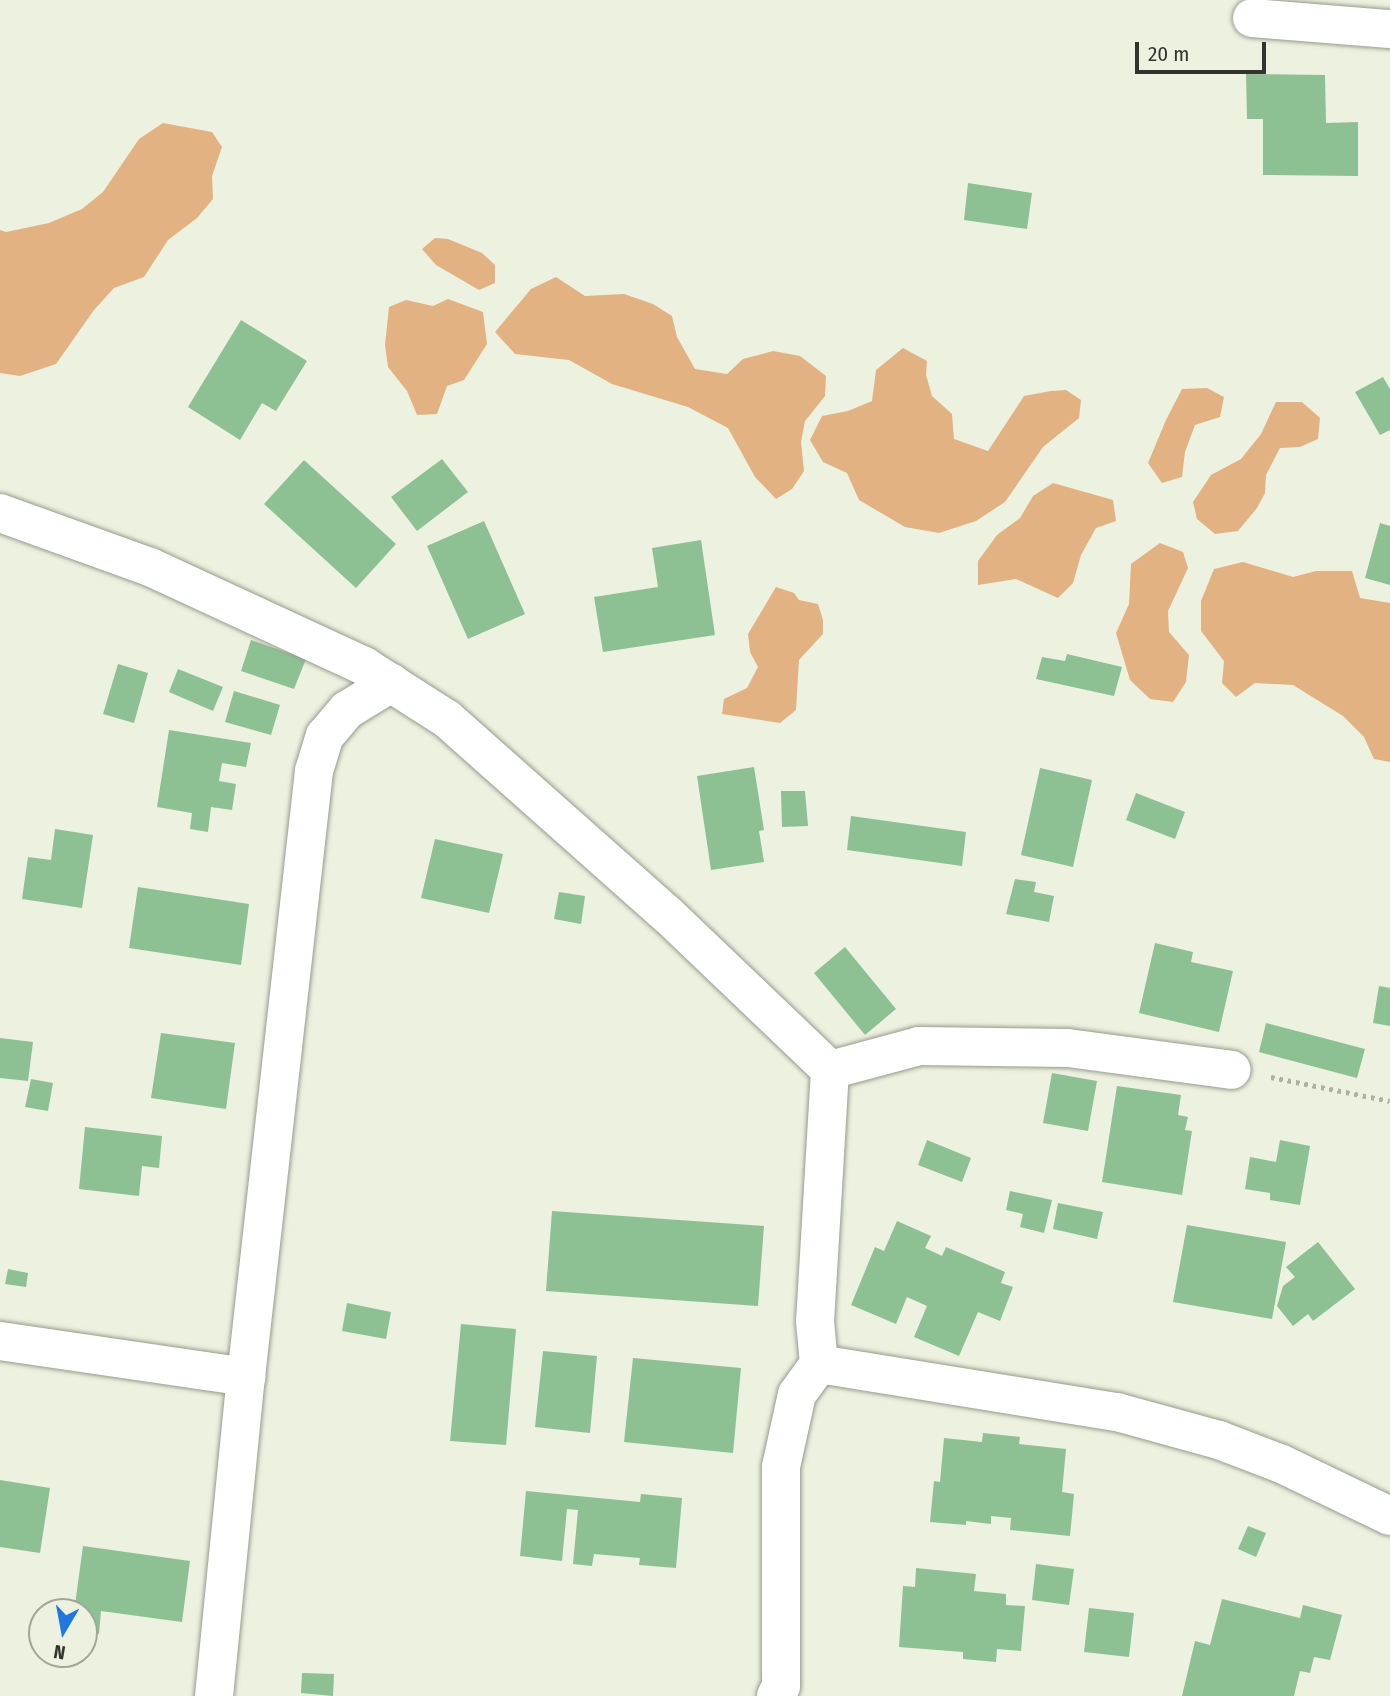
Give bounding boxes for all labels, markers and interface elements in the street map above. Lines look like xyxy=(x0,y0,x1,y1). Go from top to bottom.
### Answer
scale bar xyxy=(1138,28,1269,72)
text: 20 m xyxy=(1148,41,1189,67)
north arrow xyxy=(28,1598,98,1668)
text: N xyxy=(52,1640,67,1665)

